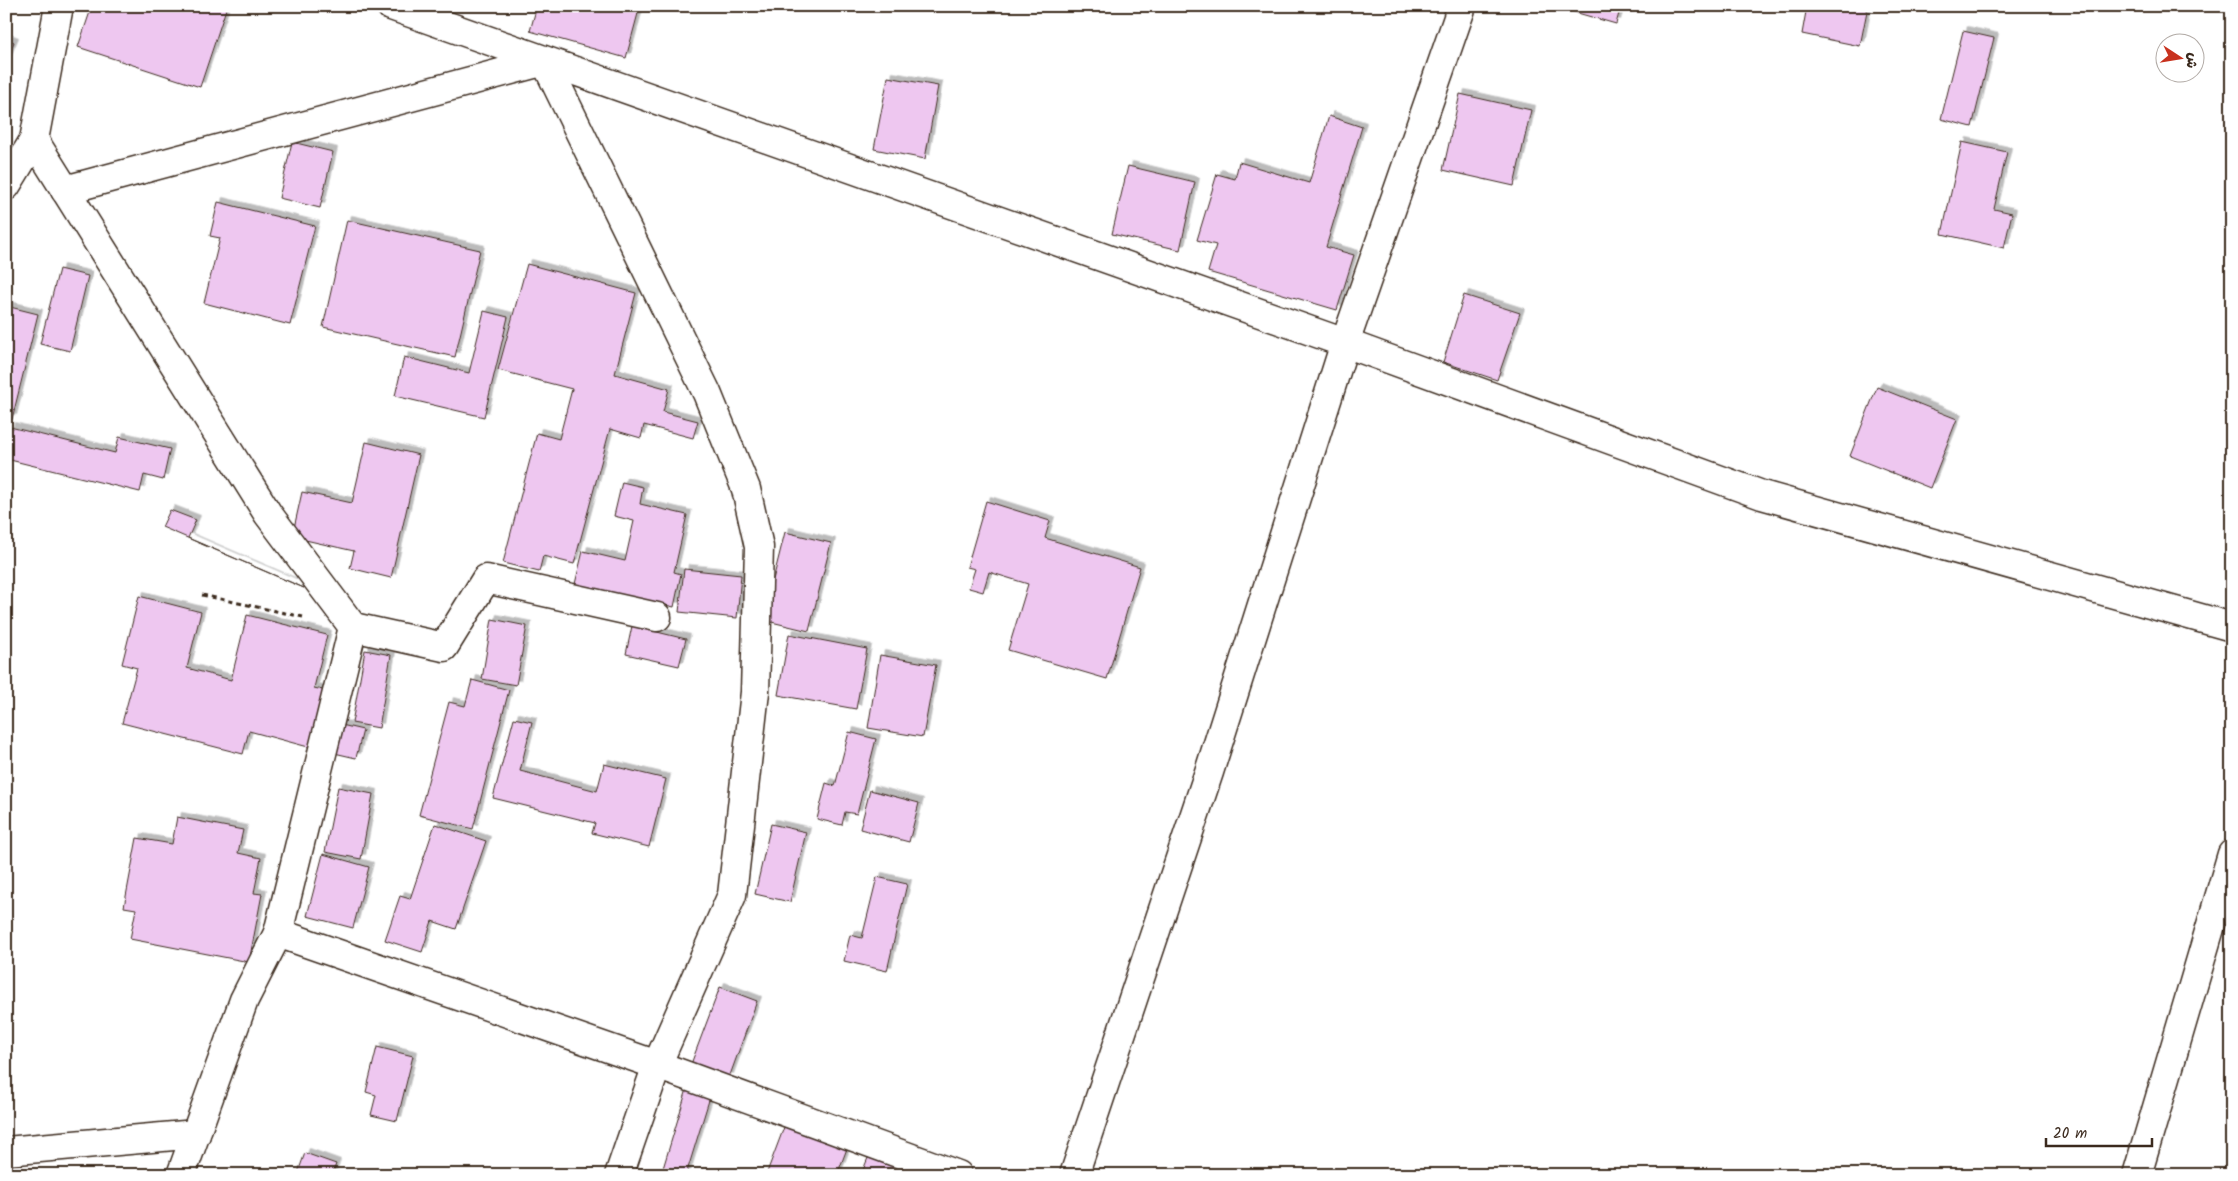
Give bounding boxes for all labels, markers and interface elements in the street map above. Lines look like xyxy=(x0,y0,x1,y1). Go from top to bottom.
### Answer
north arrow xyxy=(2156,32,2206,82)
text: ش xyxy=(2179,51,2204,70)
scale bar xyxy=(2046,1116,2152,1148)
text: 20 m xyxy=(2053,1122,2087,1146)

